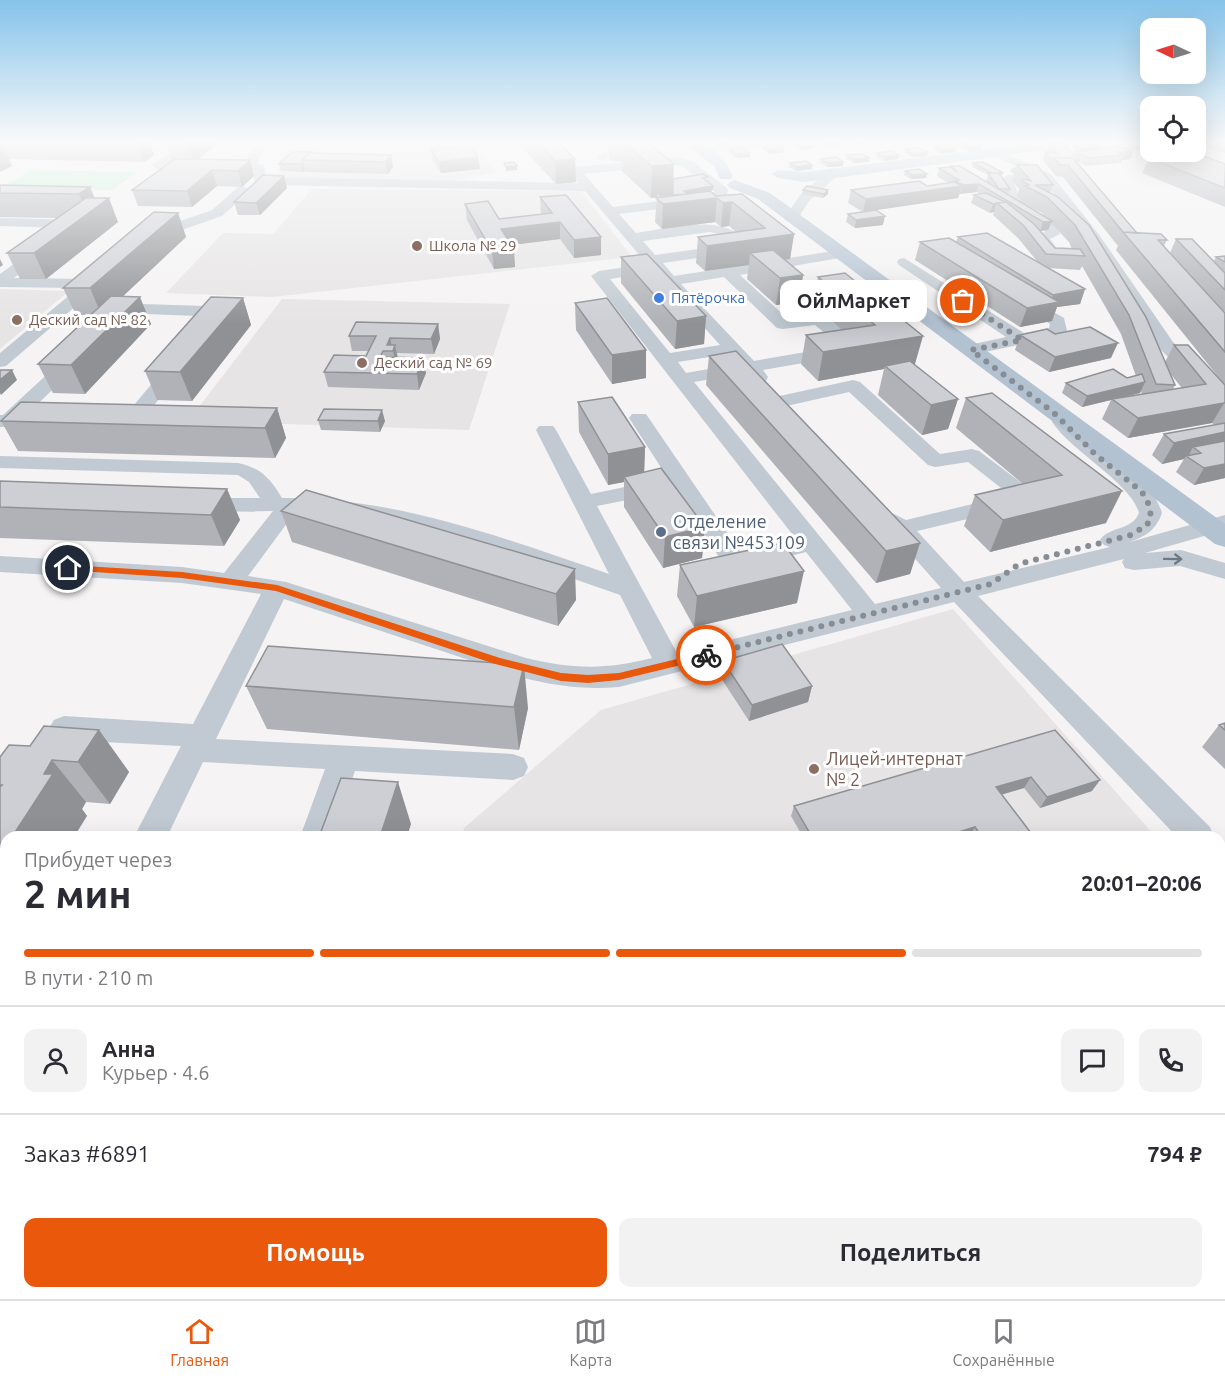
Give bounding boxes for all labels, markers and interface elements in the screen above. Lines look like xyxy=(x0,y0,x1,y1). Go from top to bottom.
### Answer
north arrow xyxy=(1140,18,1206,84)
map controls xyxy=(1140,18,1206,162)
button: locate xyxy=(1140,96,1206,162)
place label: Школа № 29 xyxy=(429,237,517,254)
marker: Школа № 29 xyxy=(410,239,424,253)
pin xyxy=(937,275,988,326)
callout: ОйлМаркет xyxy=(780,280,927,322)
icon: bag xyxy=(946,284,979,317)
place label: Пятёрочка xyxy=(671,289,745,306)
text: ОйлМаркет xyxy=(797,289,910,312)
marker: Пятёрочка xyxy=(652,291,666,305)
place label: Деский сад № 82 xyxy=(29,311,147,328)
marker: Деский сад № 82 xyxy=(10,313,24,327)
place label: Деский сад № 69 xyxy=(374,354,492,371)
marker: Деский сад № 69 xyxy=(355,356,369,370)
place label: Отделение связи №453109 xyxy=(673,511,805,552)
marker: Отделение связи №453109 xyxy=(654,525,668,539)
pin xyxy=(42,542,93,593)
icon: home xyxy=(51,551,84,584)
one-way arrow xyxy=(1163,553,1183,564)
courier xyxy=(676,625,736,685)
icon: bike xyxy=(690,639,723,672)
place label: Лицей-интернат № 2 xyxy=(826,748,963,789)
marker: Лицей-интернат № 2 xyxy=(807,762,821,776)
text: Прибудет через xyxy=(24,848,172,871)
text: 20:01–20:06 xyxy=(1081,870,1202,895)
text: 2 мин xyxy=(24,872,132,915)
text: В пути · 210 m xyxy=(24,966,153,989)
button: person xyxy=(24,1029,87,1092)
button: chat xyxy=(1061,1029,1124,1092)
button: phone xyxy=(1139,1029,1202,1092)
text: Анна xyxy=(102,1036,155,1061)
text: Курьер · 4.6 xyxy=(102,1061,209,1084)
text: Заказ #6891 xyxy=(24,1141,150,1166)
text: 794 ₽ xyxy=(1147,1141,1202,1166)
button: Помощь xyxy=(24,1218,607,1287)
button: Поделиться xyxy=(619,1218,1202,1287)
tab: Главная xyxy=(170,1315,229,1369)
tab: Карта xyxy=(570,1315,612,1369)
tab: Сохранённые xyxy=(953,1315,1055,1369)

